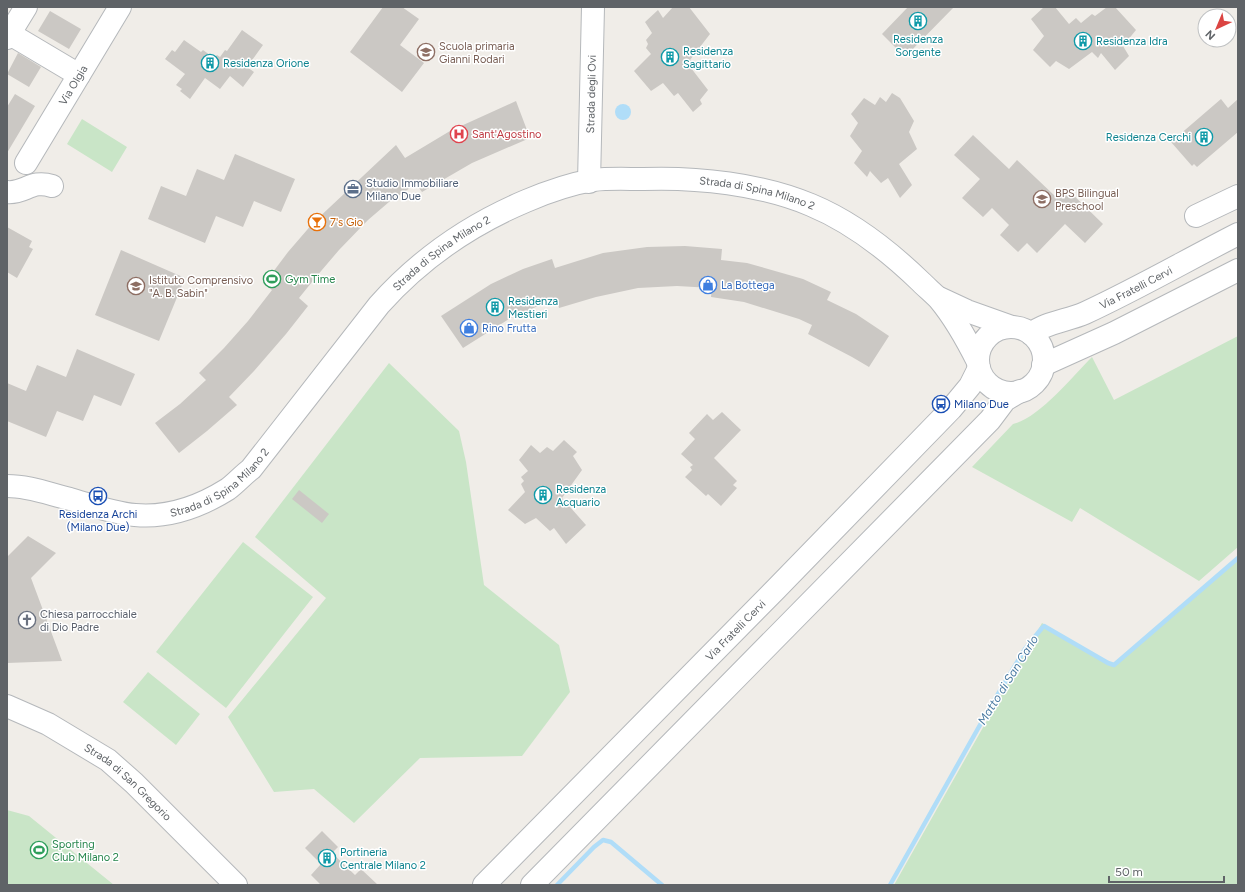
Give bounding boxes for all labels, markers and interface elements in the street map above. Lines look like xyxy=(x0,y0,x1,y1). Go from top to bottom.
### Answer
north arrow xyxy=(1197,8,1237,48)
building icon: Residenza Sorgente xyxy=(908,11,928,31)
text: N xyxy=(1203,27,1218,42)
building icon: Residenza Idra xyxy=(1073,31,1093,51)
place label: Residenza Sorgente xyxy=(893,33,943,59)
place label: Residenza Idra xyxy=(1096,35,1168,48)
place label: Scuola primaria Gianni Rodari xyxy=(439,40,515,66)
school or university icon: Scuola primaria Gianni Rodari xyxy=(416,42,436,62)
place label: Residenza Sagittario xyxy=(683,45,733,71)
building icon: Residenza Sagittario xyxy=(660,47,680,67)
building icon: Residenza Orione xyxy=(200,53,220,73)
street label: Strada degli Ovi xyxy=(584,55,598,133)
place label: Residenza Orione xyxy=(223,57,309,70)
street label: Via Olgia xyxy=(56,63,90,107)
hospital icon: Sant'Agostino xyxy=(449,124,469,144)
building icon: Residenza Cerchi xyxy=(1194,127,1214,147)
place label: Sant'Agostino xyxy=(472,128,541,141)
place label: Residenza Cerchi xyxy=(1106,131,1191,144)
street label: Strada di Spina Milano 2 xyxy=(699,174,817,212)
place label: Studio Immobiliare Milano Due xyxy=(366,177,459,203)
office icon: Studio Immobiliare Milano Due xyxy=(343,179,363,199)
place label: BPS Bilingual Preschool xyxy=(1055,187,1119,213)
school or university icon: BPS Bilingual Preschool xyxy=(1032,189,1052,209)
bar icon: 7's Gio xyxy=(307,212,327,232)
street label: Strada di Spina Milano 2 xyxy=(390,213,492,293)
place label: 7's Gio xyxy=(330,216,363,229)
street label: Via Fratelli Cervi xyxy=(1097,263,1174,312)
sports icon: Gym Time xyxy=(262,269,282,289)
place label: Gym Time xyxy=(285,273,335,286)
place label: Istituto Comprensivo "A. B. Sabin" xyxy=(149,274,253,300)
shop icon: La Bottega xyxy=(698,275,718,295)
school or university icon: Istituto Comprensivo "A. B. Sabin" xyxy=(126,276,146,296)
place label: La Bottega xyxy=(721,279,775,292)
place label: Residenza Mestieri xyxy=(508,295,558,321)
building icon: Residenza Mestieri xyxy=(485,297,505,317)
shop icon: Rino Frutta xyxy=(459,318,479,338)
place label: Rino Frutta xyxy=(482,322,536,335)
bus stop icon: Milano Due xyxy=(931,394,951,414)
place label: Milano Due xyxy=(954,398,1009,411)
street label: Strada di Spina Milano 2 xyxy=(169,445,271,519)
place label: Residenza Acquario xyxy=(556,483,606,509)
building icon: Residenza Acquario xyxy=(533,485,553,505)
bus stop icon: Residenza Archi (Milano Due) xyxy=(88,486,108,506)
place label: Residenza Archi (Milano Due) xyxy=(59,508,137,534)
street label: Via Fratelli Cervi xyxy=(703,597,768,663)
place label: Chiesa parrocchiale di Dio Padre xyxy=(40,608,137,634)
church icon: Chiesa parrocchiale di Dio Padre xyxy=(17,610,37,630)
water label: Matto di San Carlo xyxy=(975,633,1041,727)
street label: Strada di San Gregorio xyxy=(82,741,174,823)
place label: Sporting Club Milano 2 xyxy=(52,838,119,864)
sports icon: Sporting Club Milano 2 xyxy=(29,840,49,860)
place label: Portineria Centrale Milano 2 xyxy=(340,846,426,872)
building icon: Portineria Centrale Milano 2 xyxy=(317,848,337,868)
scale bar xyxy=(1109,858,1224,884)
text: 50 m xyxy=(1115,865,1143,879)

